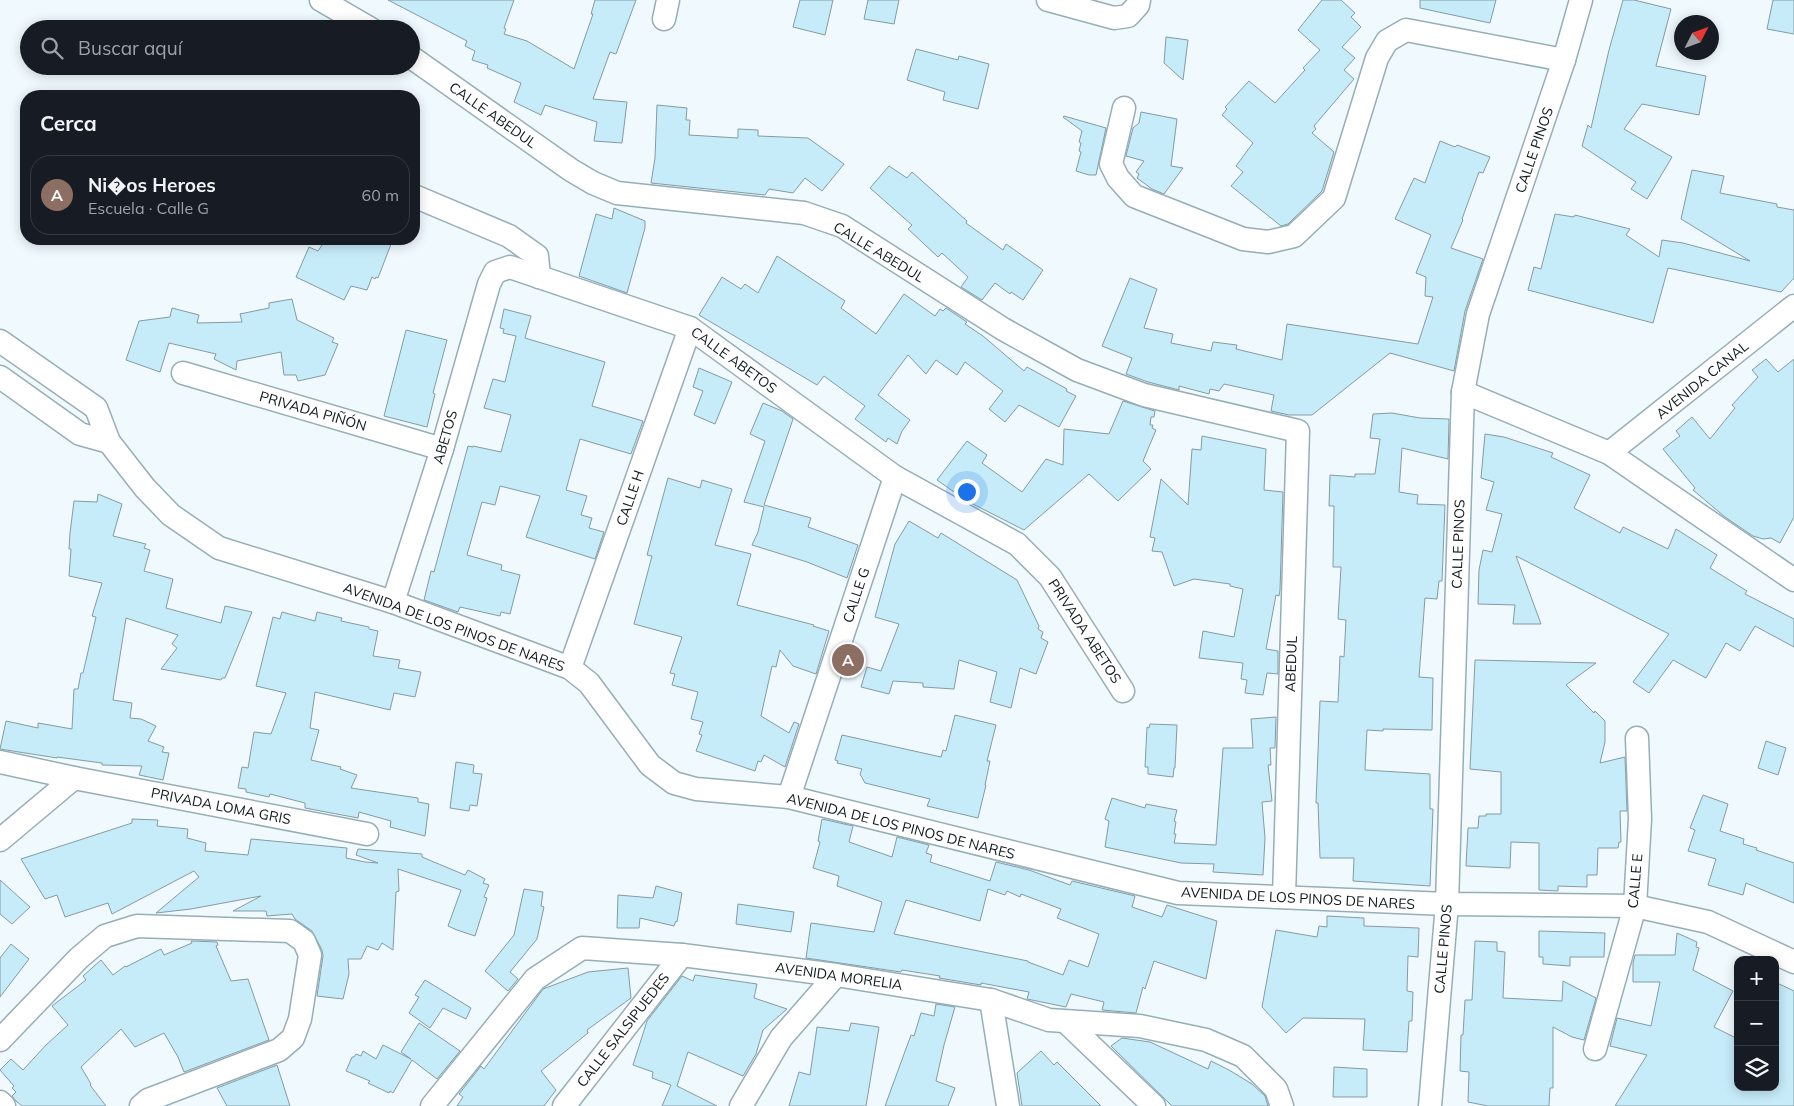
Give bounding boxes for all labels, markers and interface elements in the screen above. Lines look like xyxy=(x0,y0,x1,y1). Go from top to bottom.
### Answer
north arrow xyxy=(1674,15,1719,60)
search box xyxy=(20,20,420,75)
icon: search xyxy=(38,34,66,62)
text: Buscar aquí xyxy=(78,36,182,60)
street label: CALLE ABEDUL xyxy=(446,78,541,152)
street label: CALLE PINOS xyxy=(1511,105,1557,195)
text: Cerca xyxy=(40,110,97,136)
text: Ni�os Heroes xyxy=(88,173,216,197)
text: A xyxy=(51,185,63,205)
text: 60 m xyxy=(362,185,399,205)
text: Escuela · Calle G xyxy=(88,198,209,218)
street label: CALLE ABEDUL xyxy=(830,218,928,286)
street label: CALLE ABETOS xyxy=(687,323,781,397)
street label: AVENIDA CANAL xyxy=(1652,337,1752,423)
street label: PRIVADA PIÑÓN xyxy=(257,387,369,435)
street label: ABETOS xyxy=(429,408,461,466)
street label: CALLE H xyxy=(612,468,648,528)
your location xyxy=(954,479,980,505)
street label: CALLE PINOS xyxy=(1447,499,1469,589)
street label: CALLE G xyxy=(839,565,873,625)
street label: PRIVADA ABETOS xyxy=(1044,575,1126,687)
street label: AVENIDA DE LOS PINOS DE NARES xyxy=(341,578,567,676)
street label: ABEDUL xyxy=(1281,635,1301,692)
pin: A xyxy=(832,641,864,679)
street label: PRIVADA LOMA GRIS xyxy=(150,784,293,828)
street label: AVENIDA DE LOS PINOS DE NARES xyxy=(785,789,1017,863)
street label: CALLE E xyxy=(1624,853,1646,909)
street label: AVENIDA DE LOS PINOS DE NARES xyxy=(1180,883,1416,913)
street label: CALLE PINOS xyxy=(1430,903,1456,994)
map controls xyxy=(1734,956,1779,1091)
button: + xyxy=(1734,956,1779,1001)
street label: AVENIDA MORELIA xyxy=(774,958,904,994)
street label: CALLE SALSIPUEDES xyxy=(573,969,673,1091)
button: − xyxy=(1734,1001,1779,1046)
button: layers xyxy=(1734,1046,1779,1091)

